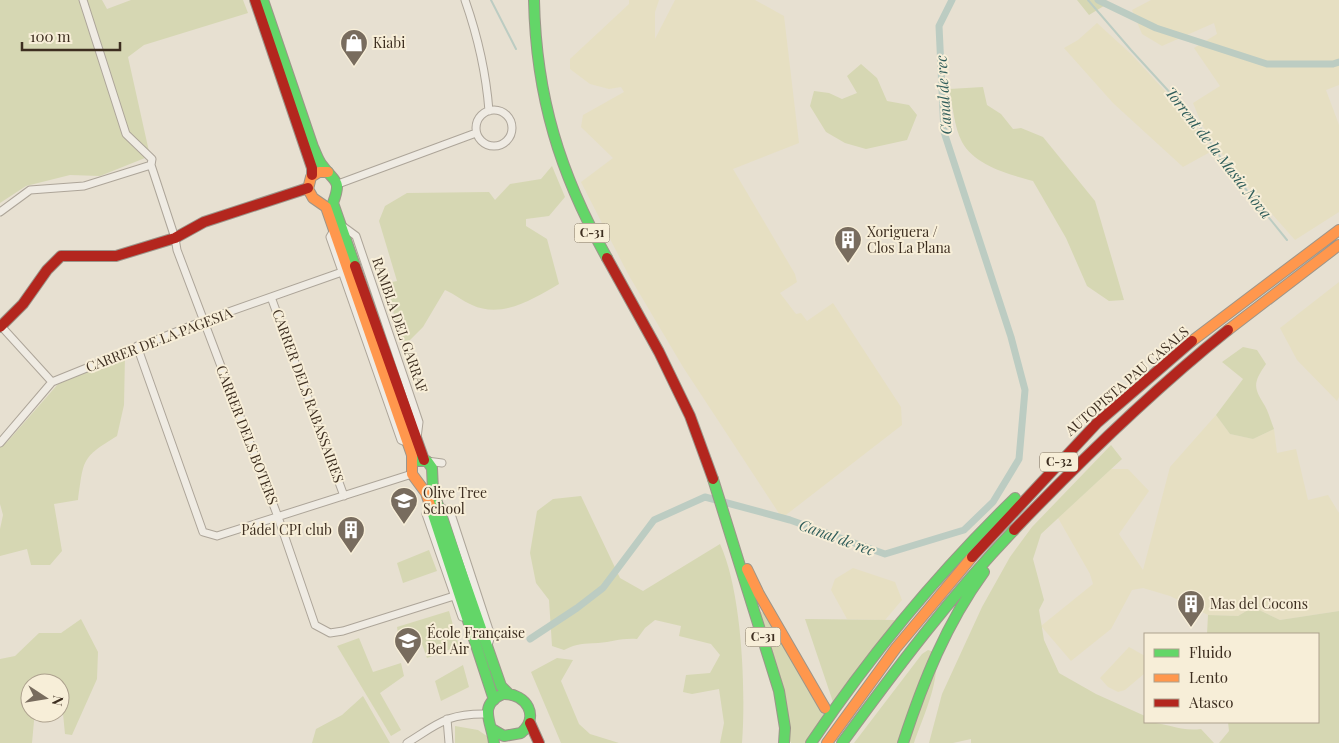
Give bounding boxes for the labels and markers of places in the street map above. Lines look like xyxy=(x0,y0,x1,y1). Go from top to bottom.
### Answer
shop icon: Kiabi xyxy=(339,28,369,67)
place label: Kiabi xyxy=(373,33,405,52)
place label: Xoriguera / Clos La Plana xyxy=(867,222,951,257)
building icon: Xoriguera / Clos La Plana xyxy=(833,225,863,264)
place label: Olive Tree School xyxy=(423,483,487,518)
school or university icon: Olive Tree School xyxy=(389,486,419,525)
building icon: Pádel CPI club xyxy=(336,515,366,554)
place label: Pádel CPI club xyxy=(241,520,332,539)
building icon: Mas del Cocons xyxy=(1176,589,1206,628)
place label: Mas del Cocons xyxy=(1210,594,1308,613)
place label: École Française Bel Air xyxy=(427,623,525,658)
school or university icon: École Française Bel Air xyxy=(393,626,423,665)

